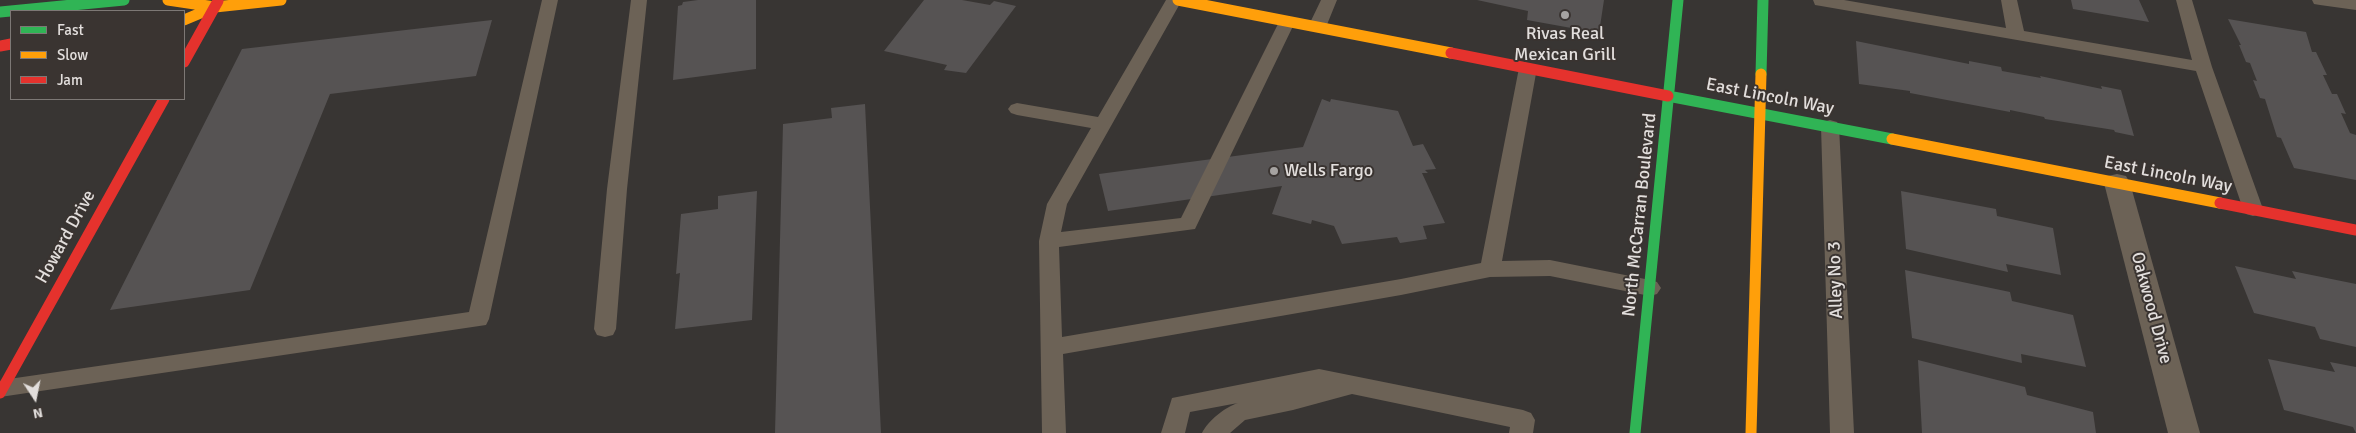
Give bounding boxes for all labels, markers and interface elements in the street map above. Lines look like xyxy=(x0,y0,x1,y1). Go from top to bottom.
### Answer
marker: Rivas Real Mexican Grill xyxy=(1559,9,1571,21)
legend xyxy=(10,10,185,100)
text: Fast xyxy=(57,21,84,39)
place label: Rivas Real Mexican Grill xyxy=(1514,23,1616,66)
text: Slow xyxy=(57,46,88,64)
text: Jam xyxy=(57,71,83,89)
street label: East Lincoln Way xyxy=(1704,74,1836,120)
street label: North McCarran Boulevard xyxy=(1619,112,1661,318)
street label: East Lincoln Way xyxy=(2102,152,2234,198)
place label: Wells Fargo xyxy=(1284,160,1373,182)
marker: Wells Fargo xyxy=(1268,165,1280,177)
street label: Howard Drive xyxy=(31,187,101,287)
street label: Alley No 3 xyxy=(1824,241,1848,319)
street label: Oakwood Drive xyxy=(2126,250,2176,366)
north arrow xyxy=(10,373,60,423)
text: N xyxy=(32,404,44,422)

